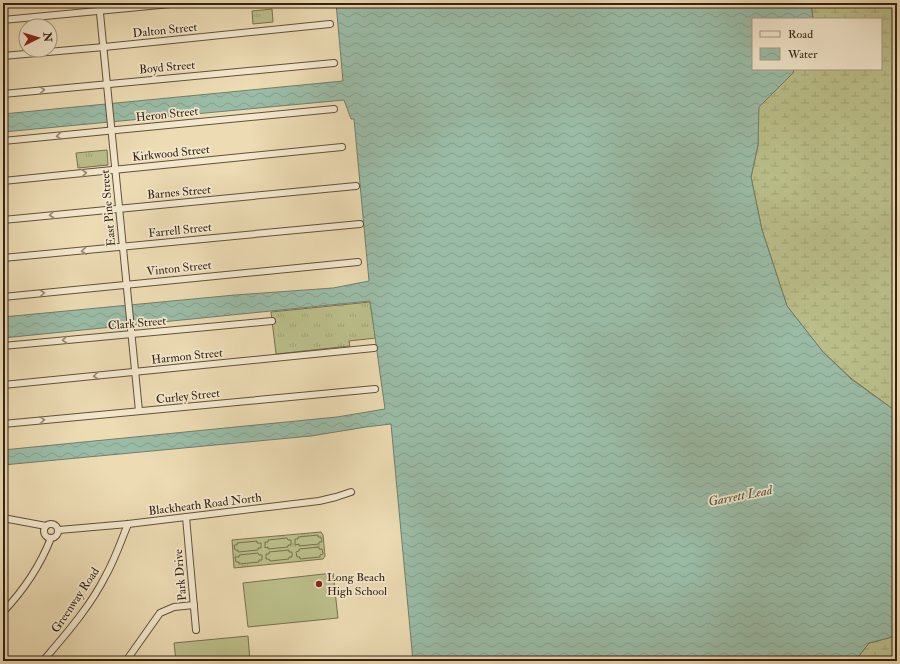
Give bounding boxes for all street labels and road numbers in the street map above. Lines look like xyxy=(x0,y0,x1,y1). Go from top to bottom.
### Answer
street label: Dalton Street xyxy=(132,20,198,41)
street label: Boyd Street xyxy=(138,58,196,77)
street label: Heron Street xyxy=(135,104,199,125)
street label: Kirkwood Street xyxy=(132,142,211,165)
street label: East Pine Street xyxy=(98,169,119,247)
street label: Barnes Street xyxy=(146,182,212,203)
street label: Farrell Street xyxy=(148,220,213,241)
street label: Vinton Street xyxy=(146,258,212,279)
street label: Clark Street xyxy=(107,313,167,334)
street label: Harmon Street xyxy=(151,345,224,368)
street label: Curley Street xyxy=(155,386,221,407)
street label: Blackheath Road North xyxy=(148,490,263,519)
street label: Park Drive xyxy=(171,548,190,601)
street label: Greenway Road xyxy=(48,565,103,636)

